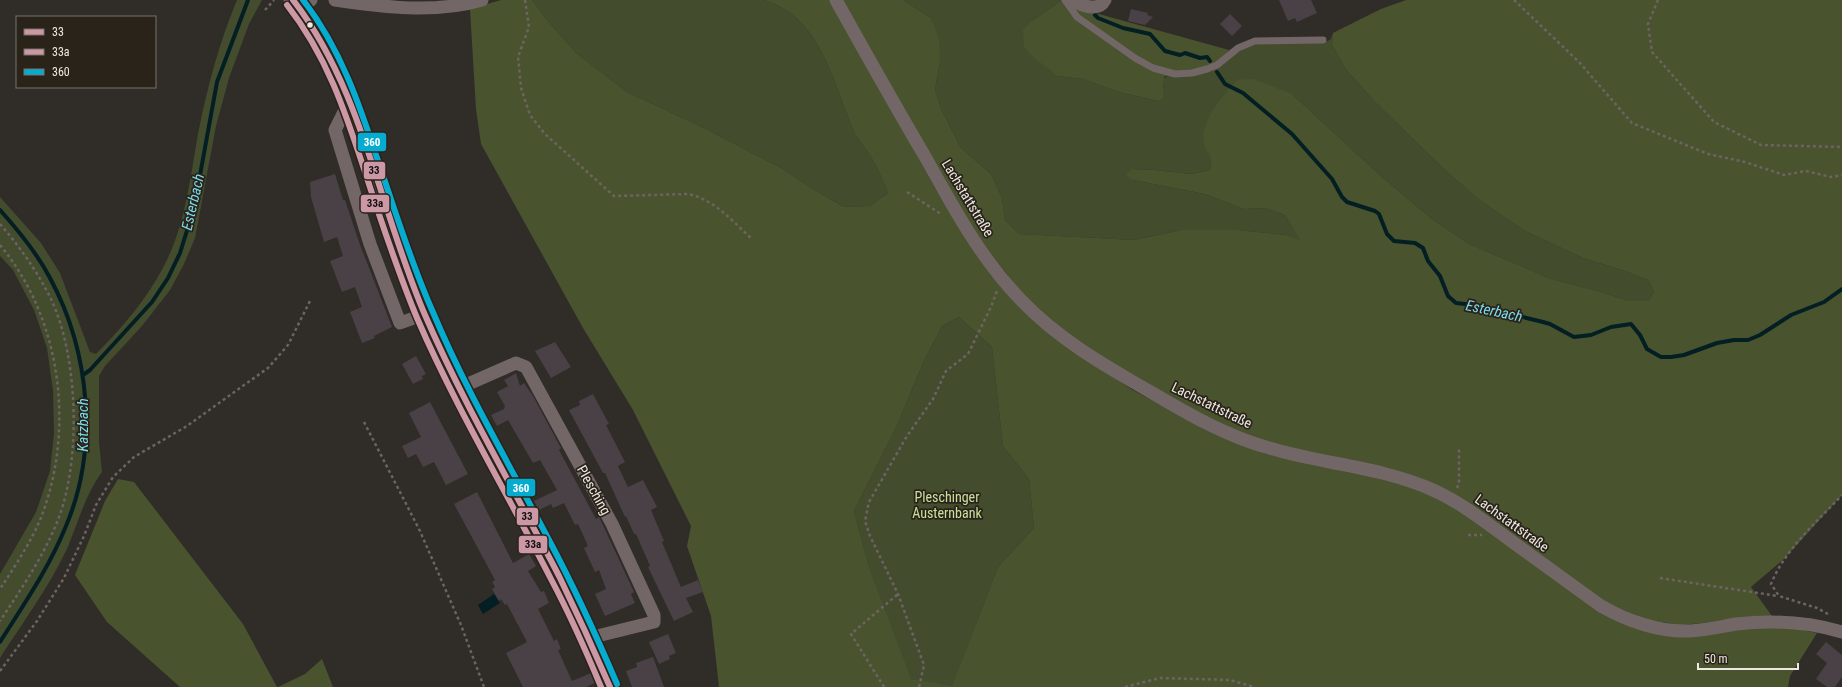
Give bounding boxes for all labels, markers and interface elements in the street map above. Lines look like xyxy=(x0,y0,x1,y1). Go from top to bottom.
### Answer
legend xyxy=(16,16,156,88)
unlabelled marker xyxy=(305,20,315,30)
text: 33 xyxy=(52,25,64,39)
text: 33a xyxy=(52,45,70,59)
text: 360 xyxy=(52,65,70,79)
line badge: 360 xyxy=(357,132,387,152)
text: 360 xyxy=(364,136,381,149)
street label: Lachstattstraße xyxy=(939,156,998,240)
line badge: 33 xyxy=(363,161,386,180)
text: 33 xyxy=(368,164,380,177)
water label: Esterbach xyxy=(178,172,208,232)
line badge: 33a xyxy=(360,194,390,213)
text: 33a xyxy=(367,197,383,210)
water label: Esterbach xyxy=(1464,296,1524,326)
street label: Lachstattstraße xyxy=(1169,379,1255,431)
water label: Katzbach xyxy=(74,398,92,452)
street label: Plesching xyxy=(574,462,614,518)
line badge: 360 xyxy=(506,478,536,497)
text: 360 xyxy=(513,482,530,495)
park label: Pleschinger Austernbank xyxy=(912,489,982,521)
street label: Lachstattstraße xyxy=(1472,491,1552,555)
line badge: 33 xyxy=(516,507,539,526)
text: 33 xyxy=(521,510,533,523)
line badge: 33a xyxy=(518,535,548,554)
text: 33a xyxy=(525,538,541,551)
scale bar xyxy=(1698,645,1798,671)
text: 50 m xyxy=(1704,652,1728,666)

